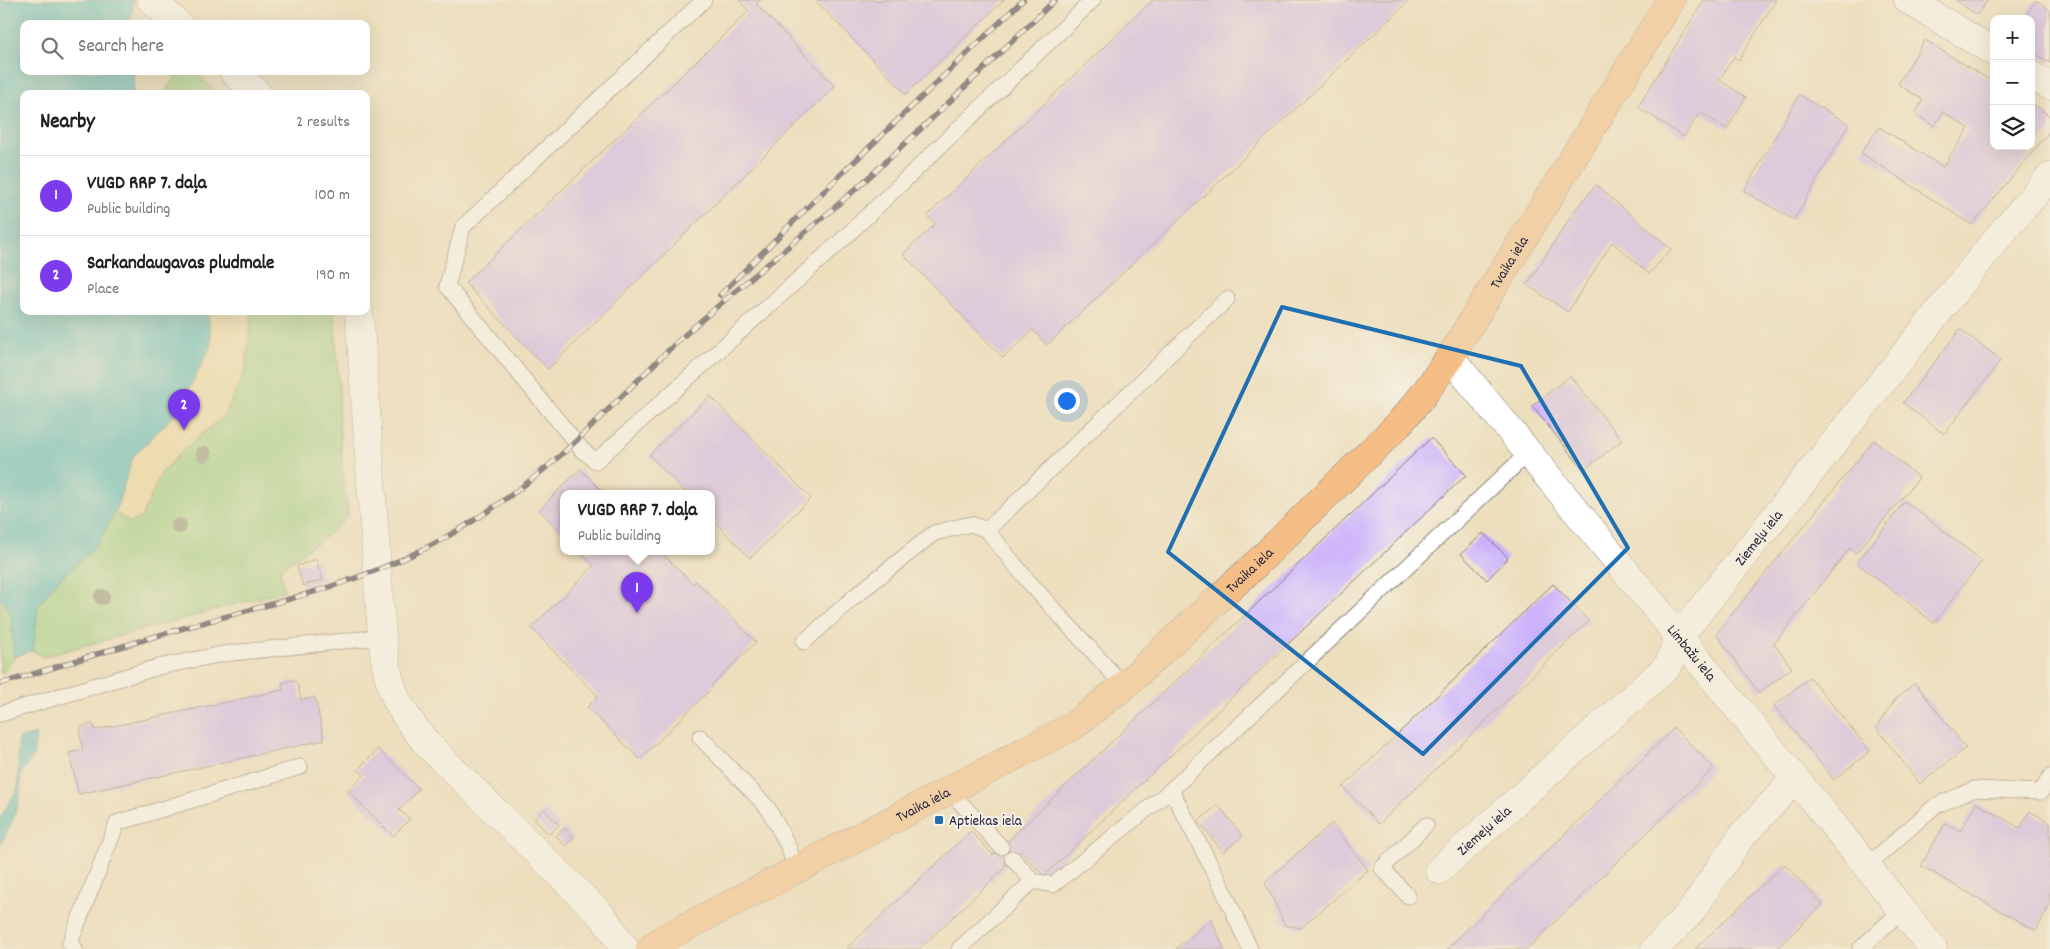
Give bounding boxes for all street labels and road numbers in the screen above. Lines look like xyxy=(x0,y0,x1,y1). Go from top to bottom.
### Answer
street label: Tvaika iela xyxy=(1486,232,1536,294)
street label: Ziemeļu iela xyxy=(1731,505,1790,572)
street label: Tvaika iela xyxy=(1222,543,1280,600)
street label: Limbažu iela xyxy=(1661,621,1721,688)
street label: Tvaika iela xyxy=(892,782,956,829)
street label: Ziemeļu iela xyxy=(1453,801,1518,862)

